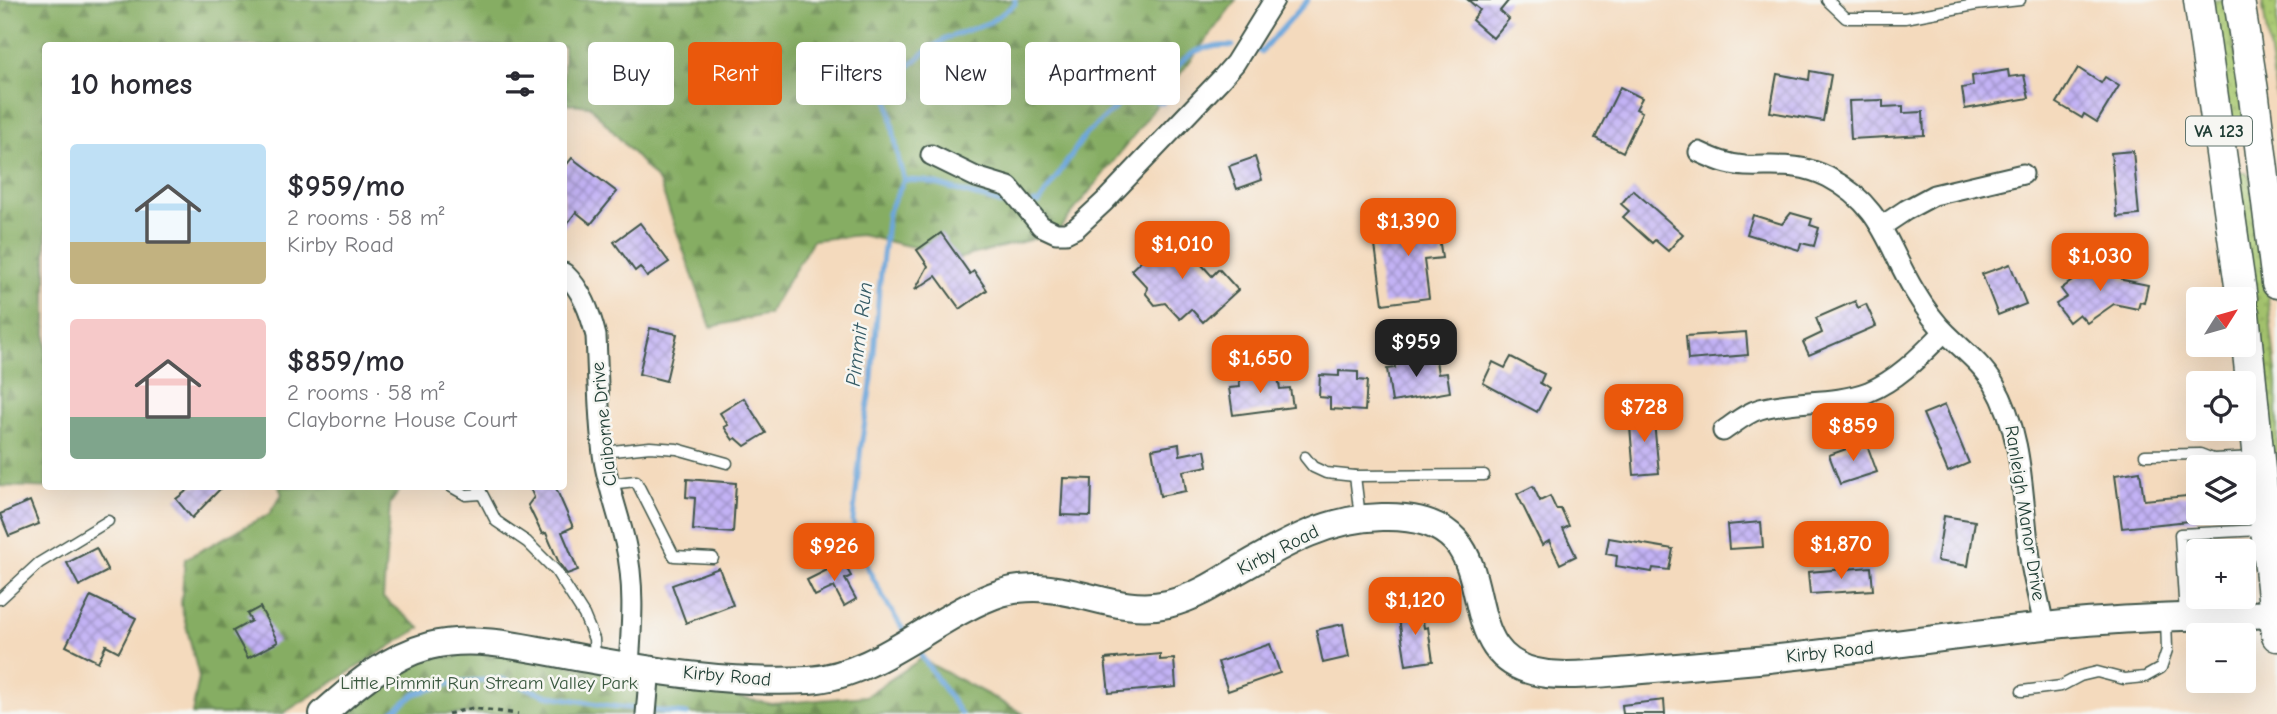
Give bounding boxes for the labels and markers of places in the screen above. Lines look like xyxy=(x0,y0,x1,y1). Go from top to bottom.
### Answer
pin: $1,390 xyxy=(1351,198,1465,258)
pin: $1,010 xyxy=(1125,222,1239,281)
pin: $1,030 xyxy=(2043,233,2157,293)
pin: $959 xyxy=(1375,320,1457,379)
pin: $1,650 xyxy=(1203,336,1317,395)
pin: $728 xyxy=(1603,384,1685,444)
pin: $859 xyxy=(1812,404,1894,463)
pin: $1,870 xyxy=(1784,522,1898,581)
pin: $926 xyxy=(793,524,875,583)
pin: $1,120 xyxy=(1358,578,1472,637)

